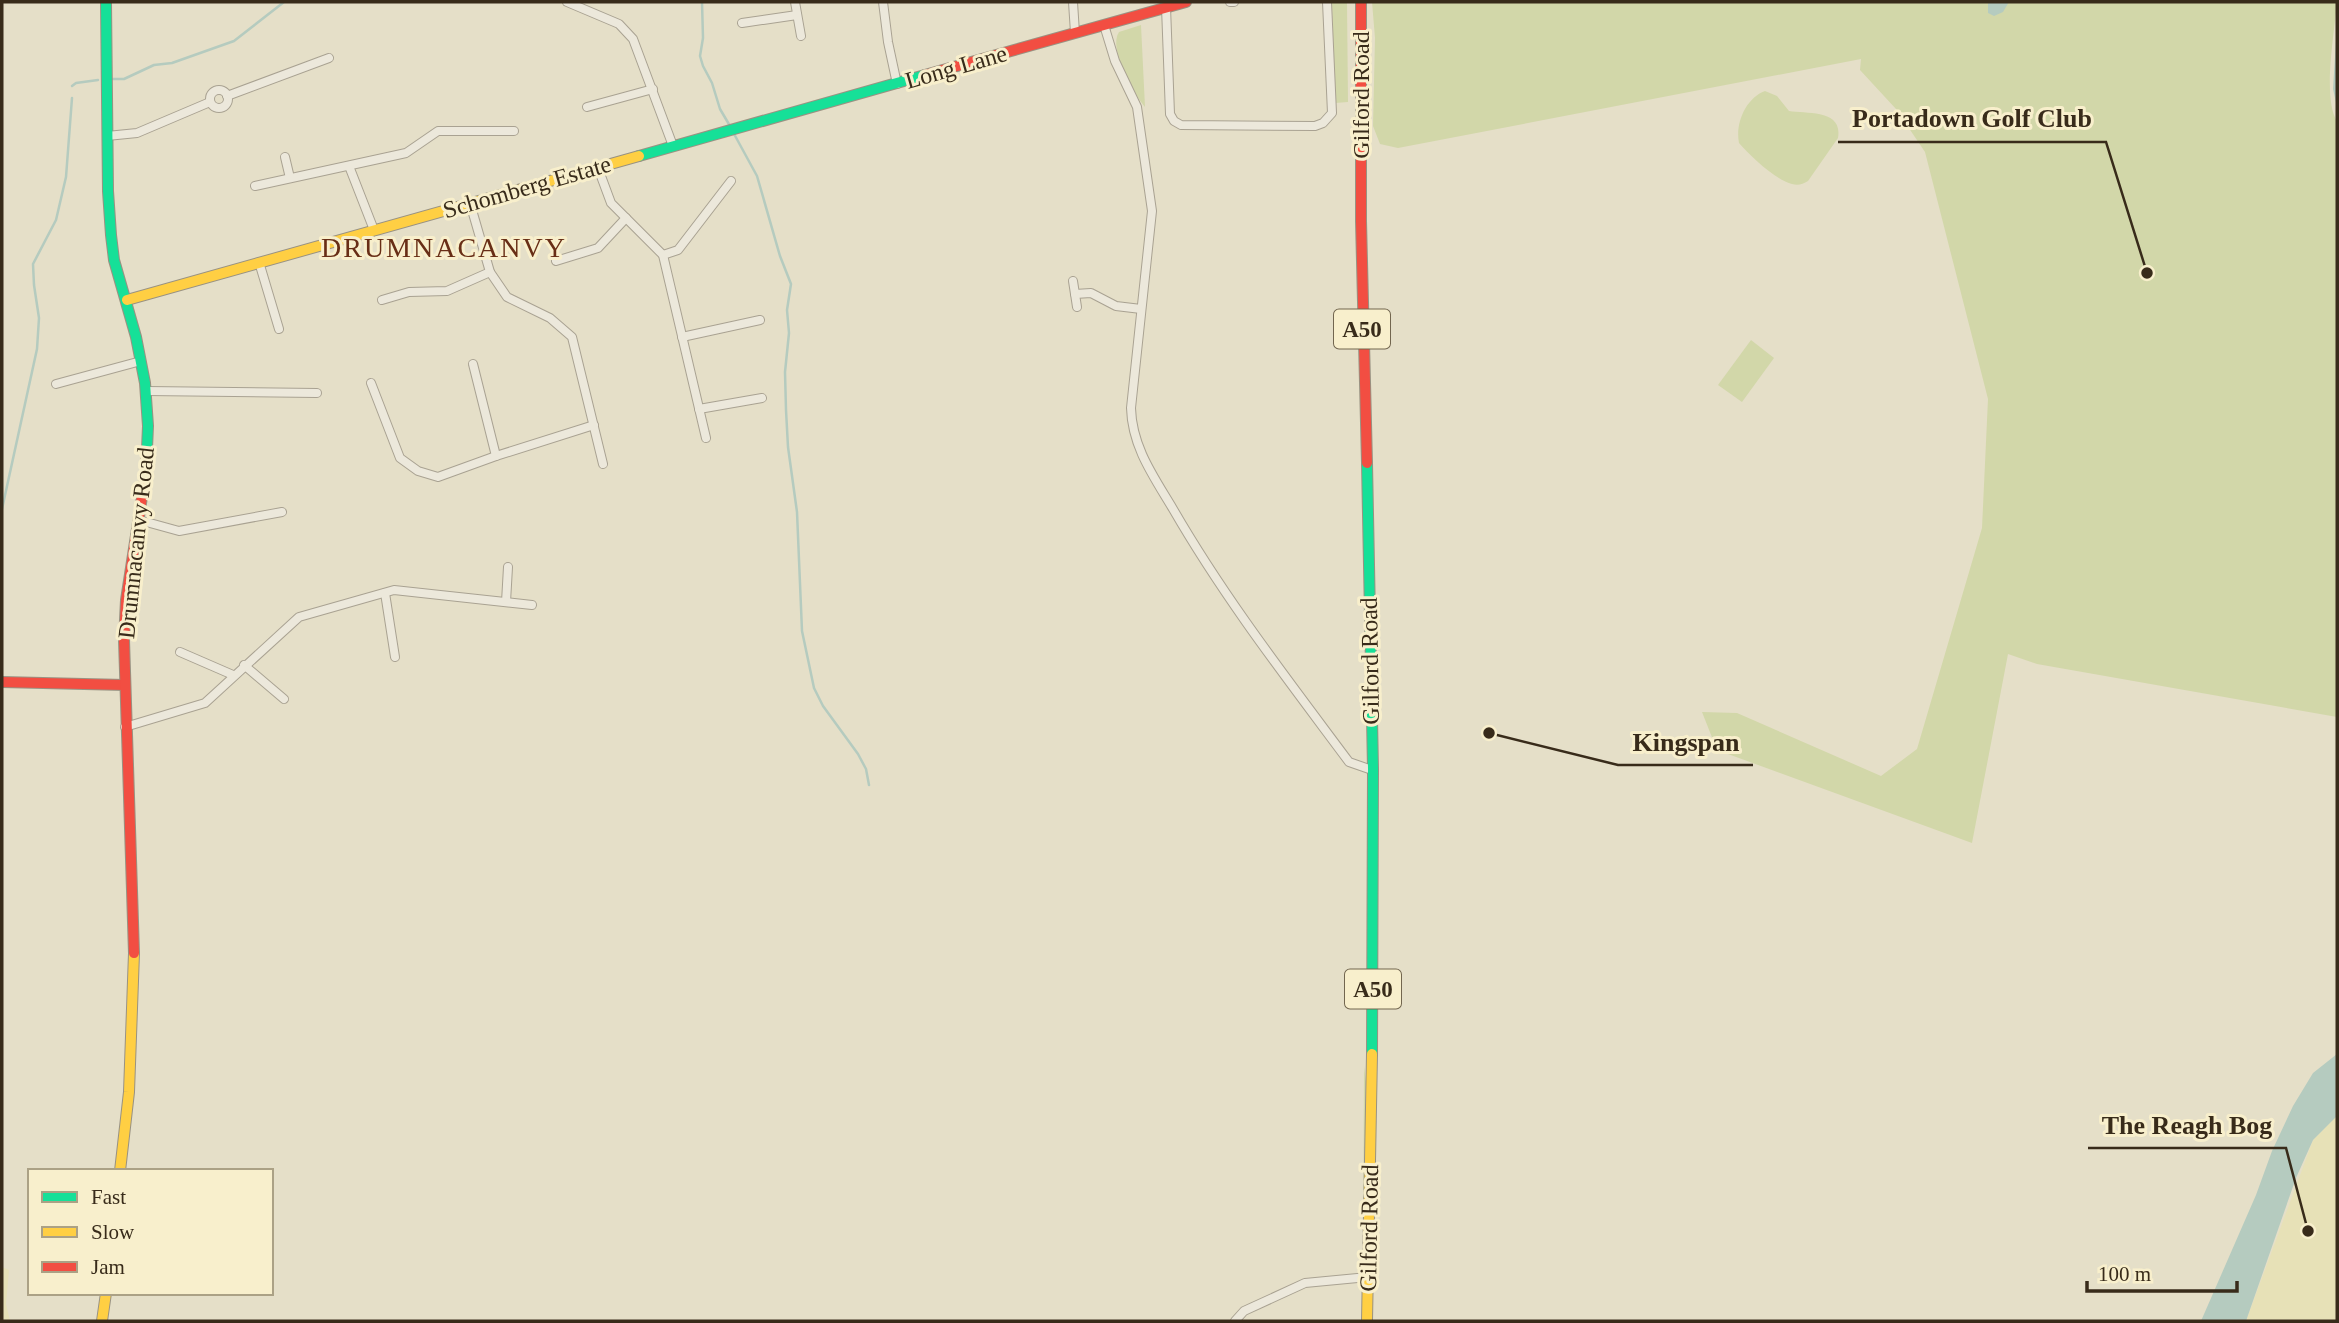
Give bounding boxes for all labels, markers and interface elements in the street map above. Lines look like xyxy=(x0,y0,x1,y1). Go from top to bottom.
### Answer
street label: Gilford Road xyxy=(1348,31,1374,159)
street label: Long Lane xyxy=(902,40,1010,94)
callout: Portadown Golf Club xyxy=(1838,95,2106,142)
text: Portadown Golf Club xyxy=(1852,104,2092,133)
street label: Schomberg Estate xyxy=(440,151,614,223)
district label: DRUMNACANVY xyxy=(321,232,567,263)
road number: A50 xyxy=(1334,310,1390,348)
street label: Drumnacanvy Road xyxy=(113,446,159,640)
street label: Gilford Road xyxy=(1356,597,1384,725)
callout: Kingspan xyxy=(1618,718,1753,765)
text: Kingspan xyxy=(1633,728,1740,757)
road number: A50 xyxy=(1345,970,1401,1008)
callout: The Reagh Bog xyxy=(2088,1101,2286,1148)
text: The Reagh Bog xyxy=(2102,1111,2272,1140)
street label: Gilford Road xyxy=(1355,1164,1383,1292)
legend xyxy=(28,1169,273,1295)
text: Fast xyxy=(91,1185,126,1209)
text: Slow xyxy=(91,1220,135,1244)
scale bar xyxy=(2087,1250,2238,1294)
text: Jam xyxy=(91,1255,125,1279)
text: 100 m xyxy=(2098,1262,2151,1286)

